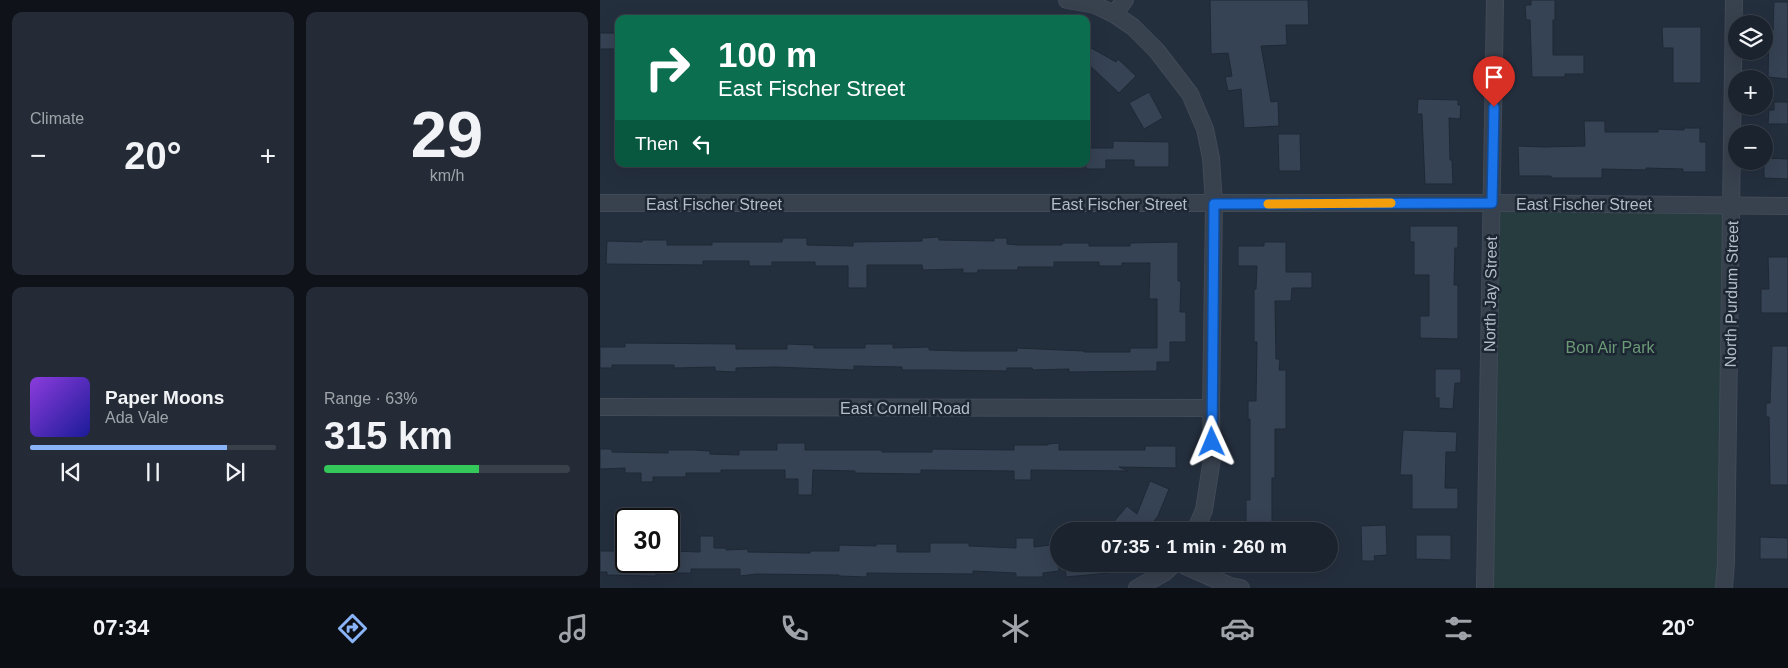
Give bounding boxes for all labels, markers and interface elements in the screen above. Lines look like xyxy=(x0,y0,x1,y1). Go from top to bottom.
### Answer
map controls xyxy=(1728,15,1773,170)
button: layers xyxy=(1728,15,1773,60)
icon: right xyxy=(635,35,700,100)
text: 100 m xyxy=(718,35,817,74)
pin xyxy=(1473,56,1515,107)
icon: arrive xyxy=(1480,63,1508,91)
button: + xyxy=(1728,70,1773,115)
text: East Fischer Street xyxy=(718,76,905,101)
text: 29 xyxy=(411,98,483,171)
text: Climate xyxy=(30,110,84,127)
button: − xyxy=(1728,125,1773,170)
icon: left xyxy=(688,130,716,158)
text: Then xyxy=(635,133,678,154)
text: 20° xyxy=(124,135,182,177)
text: − xyxy=(30,140,46,171)
text: + xyxy=(260,140,276,171)
text: km/h xyxy=(430,167,464,184)
street label: East Fischer Street xyxy=(646,196,783,213)
street label: East Fischer Street xyxy=(1051,196,1188,213)
street label: East Fischer Street xyxy=(1516,196,1653,213)
street label: North Purdum Street xyxy=(1722,220,1741,368)
street label: North Jay Street xyxy=(1481,236,1500,352)
park label: Bon Air Park xyxy=(1566,339,1655,356)
text: Paper Moons xyxy=(105,387,224,408)
text: Range · 63% xyxy=(324,390,417,407)
street label: East Cornell Road xyxy=(840,400,970,417)
text: Ada Vale xyxy=(105,409,169,426)
text: 315 km xyxy=(324,415,453,457)
position arrow xyxy=(1185,415,1237,467)
icon: previous xyxy=(57,458,85,486)
icon: pause xyxy=(139,458,167,486)
icon: next xyxy=(221,458,249,486)
speed limit sign: 30 xyxy=(615,508,680,573)
text: 07:35 · 1 min · 260 m xyxy=(1101,536,1287,557)
icon: directions xyxy=(335,611,370,646)
icon: music xyxy=(556,611,591,646)
icon: phone xyxy=(777,611,812,646)
icon: climate xyxy=(998,611,1033,646)
icon: car xyxy=(1220,611,1255,646)
icon: filters xyxy=(1441,611,1476,646)
text: 07:34 xyxy=(93,615,149,640)
text: 20° xyxy=(1662,615,1695,640)

